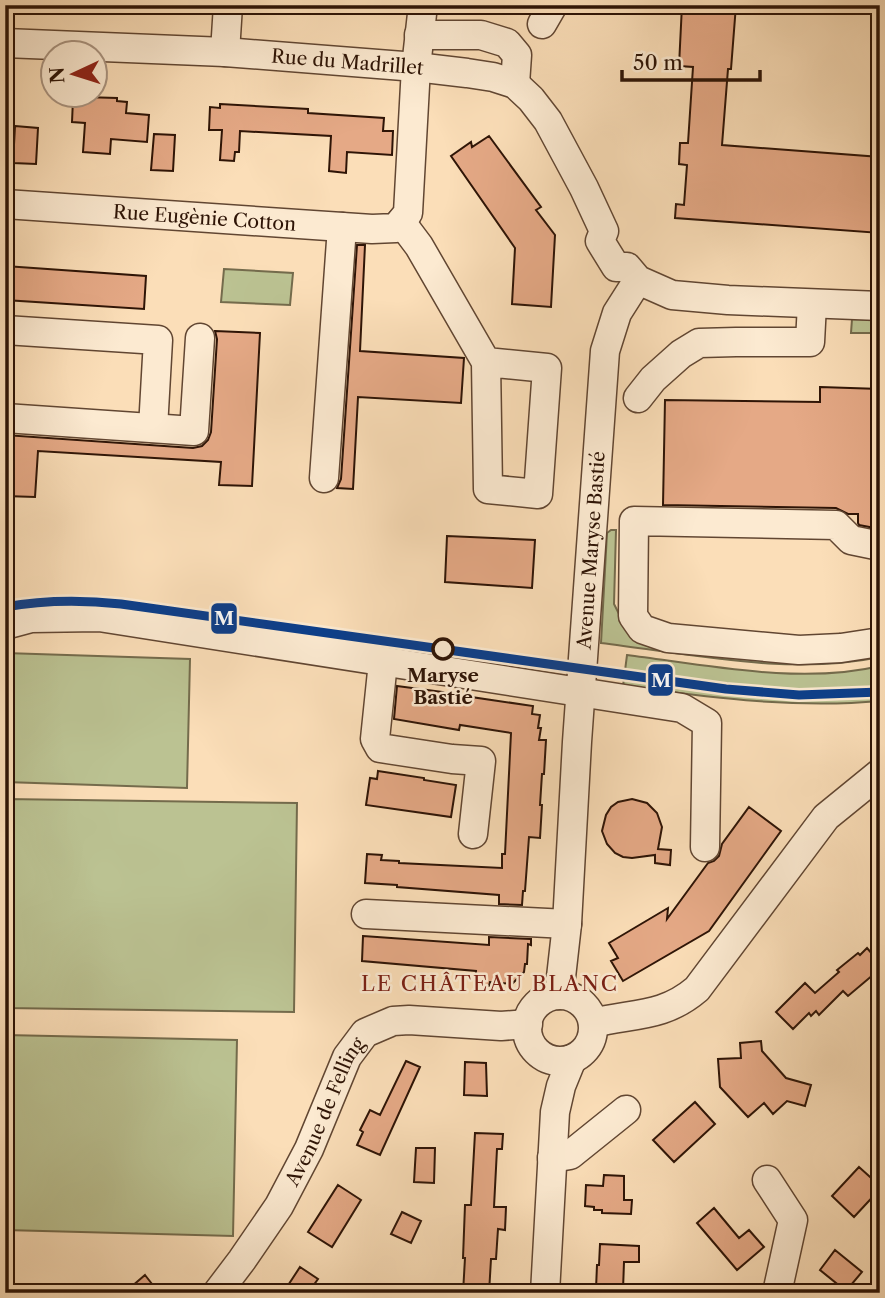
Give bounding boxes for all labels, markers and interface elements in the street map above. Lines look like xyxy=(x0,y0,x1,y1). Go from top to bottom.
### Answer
north arrow xyxy=(38,38,108,108)
scale bar xyxy=(622,38,761,82)
street label: Rue du Madrillet xyxy=(270,44,425,79)
text: 50 m xyxy=(633,50,683,75)
text: N xyxy=(45,66,70,84)
street label: Rue Eugènie Cotton xyxy=(112,200,297,235)
street label: Avenue Maryse Bastié xyxy=(572,450,609,651)
line badge: M xyxy=(210,602,238,635)
text: M xyxy=(214,607,234,630)
marker: Maryse Bastié xyxy=(432,638,454,660)
line badge: M xyxy=(647,663,674,697)
place label: Maryse Bastié xyxy=(407,664,479,709)
text: M xyxy=(651,669,671,692)
district label: LE CHÂTEAU BLANC xyxy=(361,971,619,996)
street label: Avenue de Felling xyxy=(280,1032,370,1191)

